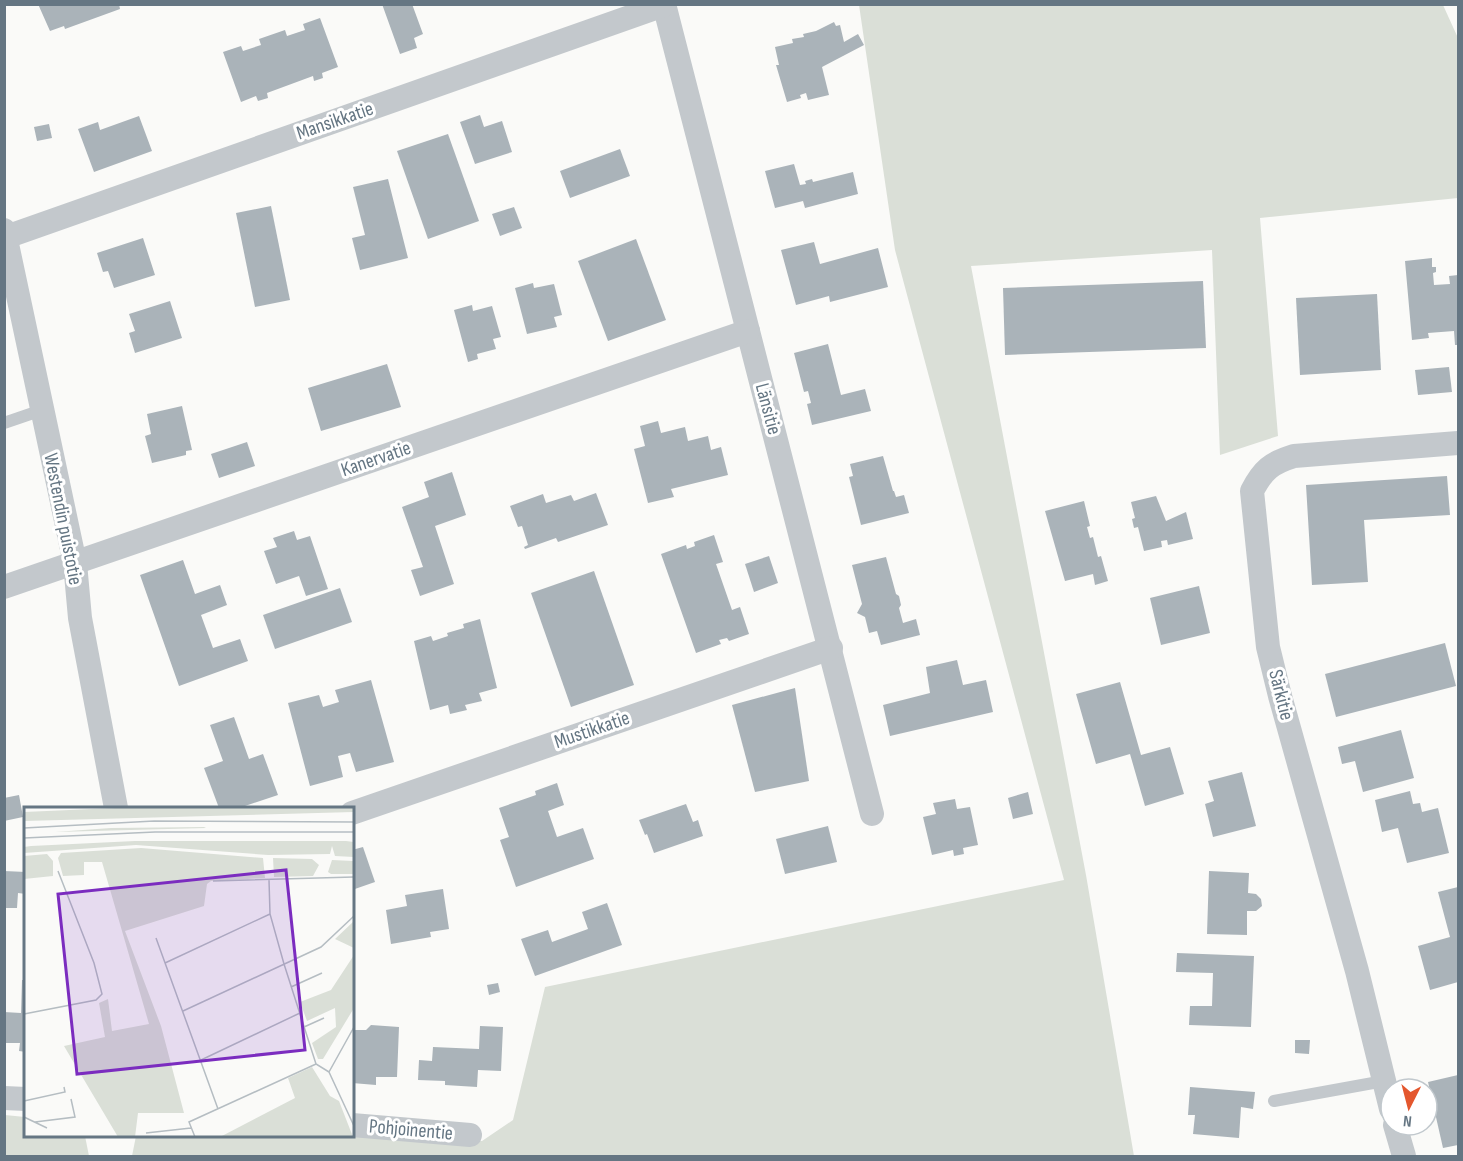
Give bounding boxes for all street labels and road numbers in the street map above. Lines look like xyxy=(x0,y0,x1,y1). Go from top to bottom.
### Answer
street label: Mansikkatie xyxy=(293,97,377,145)
street label: Länsitie xyxy=(750,381,786,437)
street label: Kanervatie xyxy=(338,436,414,482)
street label: Westendin puistotie xyxy=(38,451,88,587)
street label: Särkitie xyxy=(1263,667,1299,723)
street label: Mustikkatie xyxy=(551,706,633,754)
street label: Pohjoinentie xyxy=(368,1114,454,1146)

